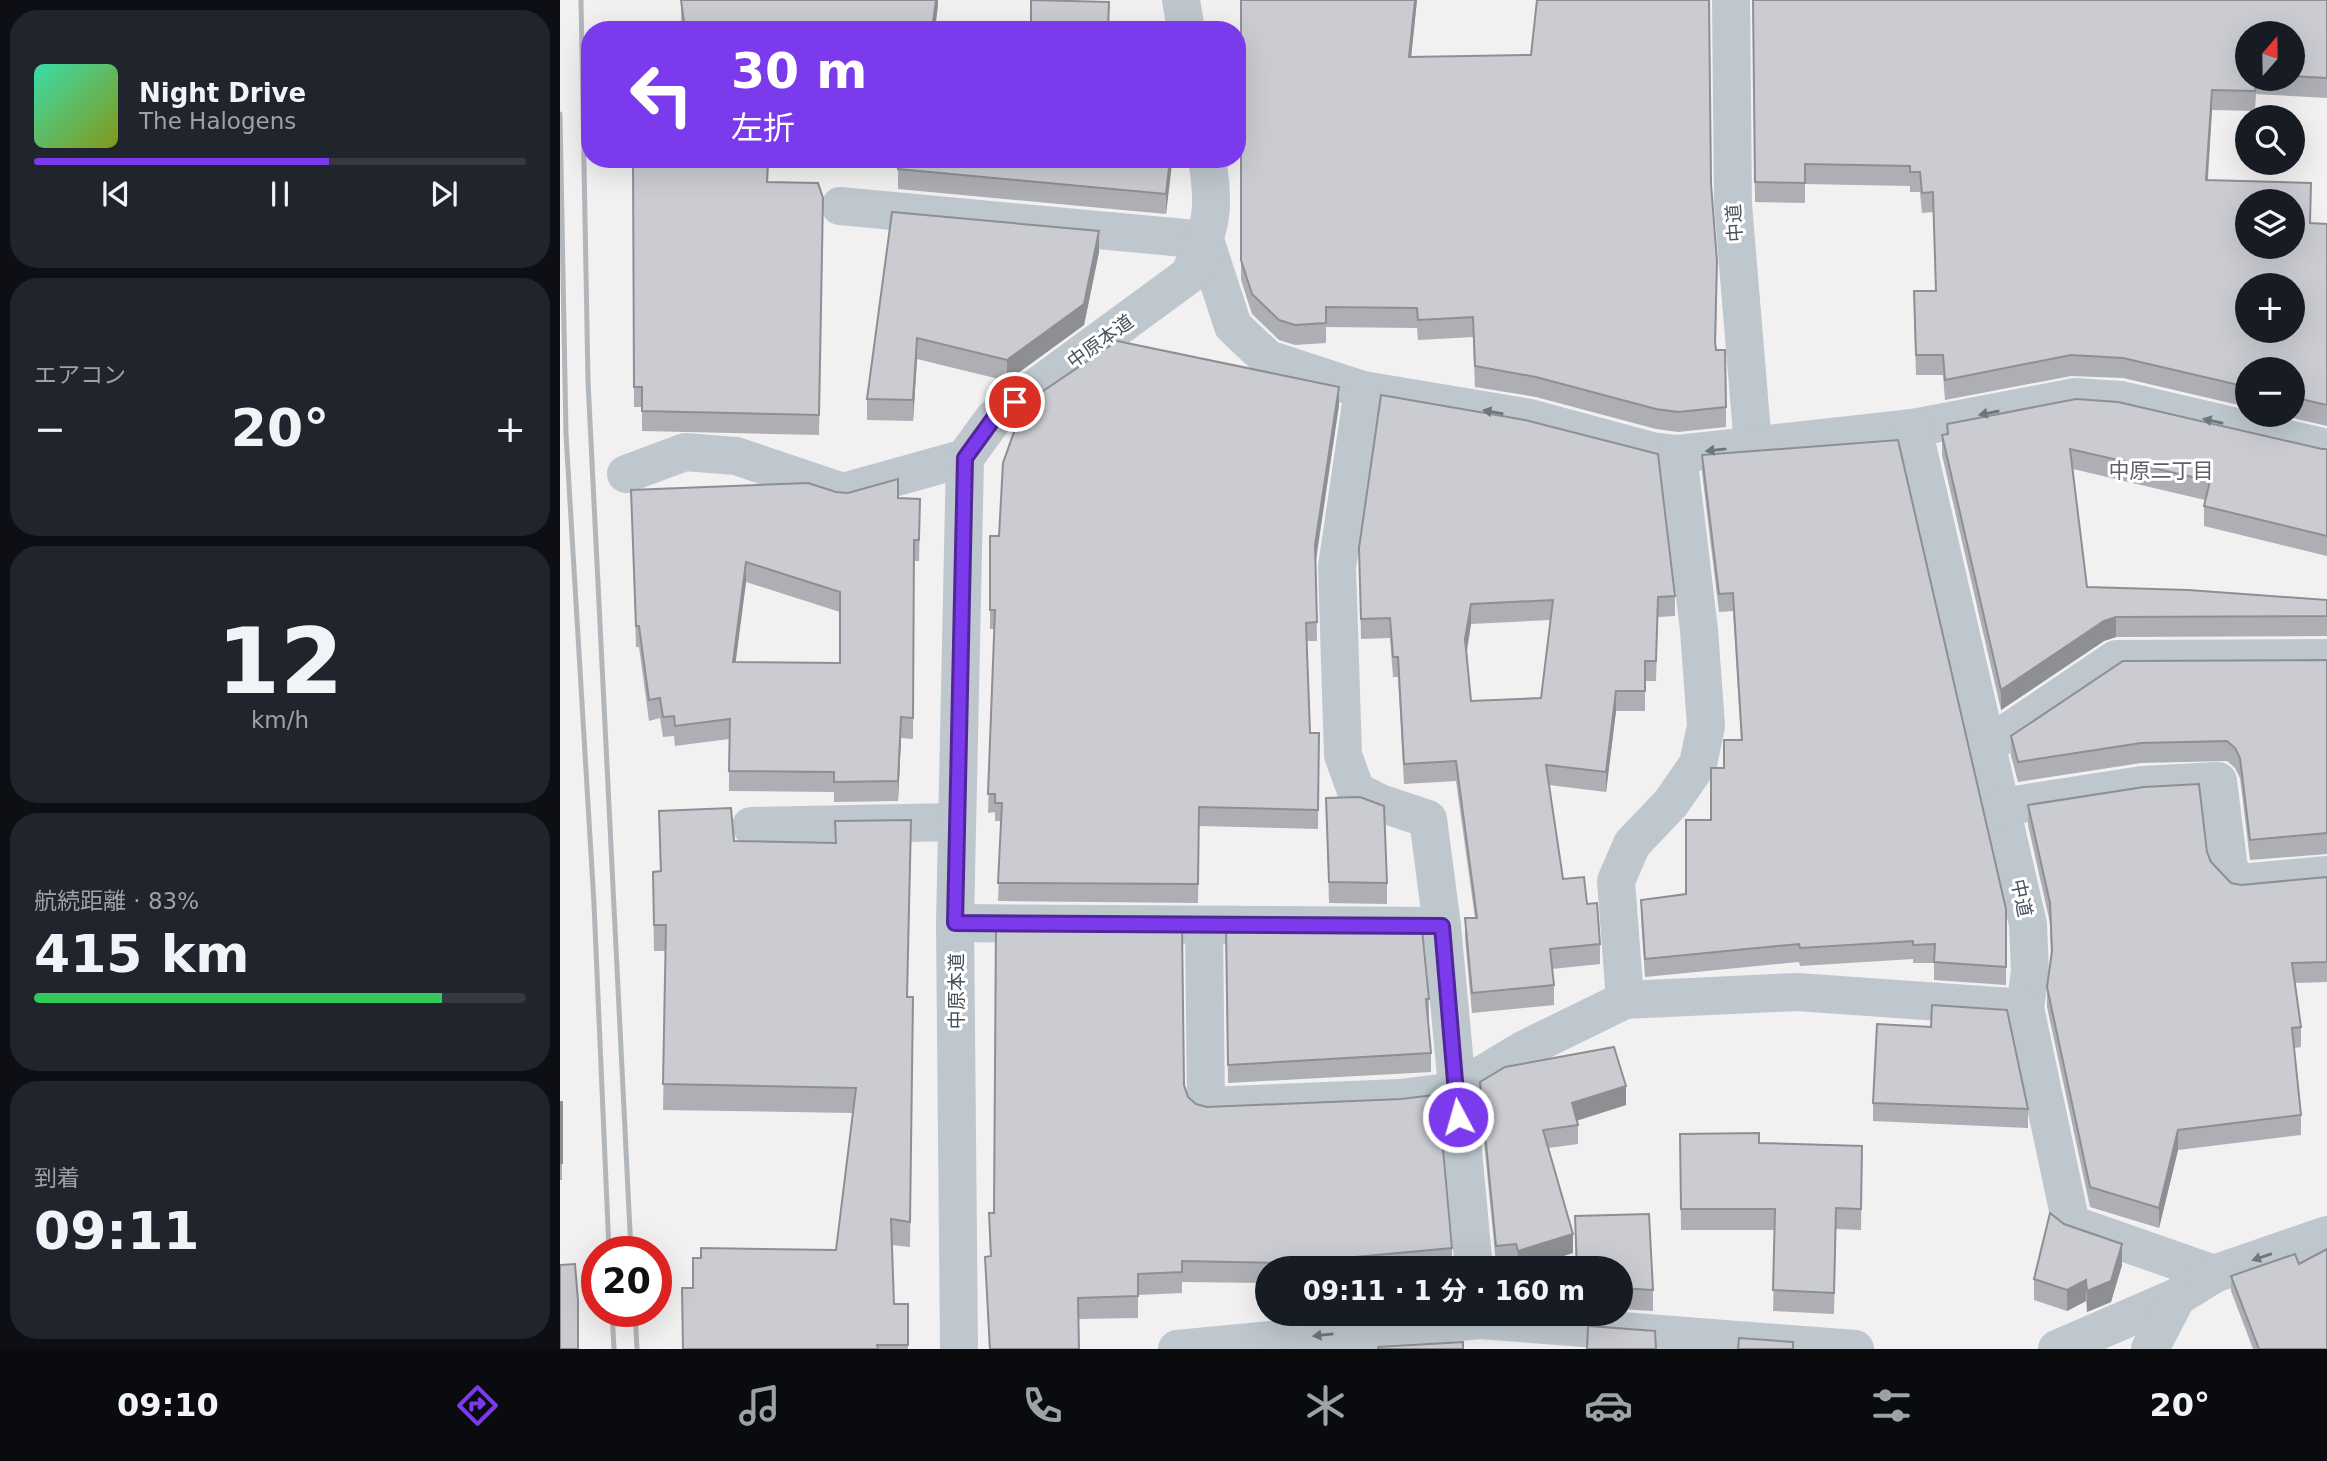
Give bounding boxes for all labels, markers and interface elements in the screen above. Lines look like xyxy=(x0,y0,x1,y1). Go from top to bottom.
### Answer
north arrow xyxy=(2235,21,2305,91)
map controls xyxy=(2235,21,2305,427)
text: 30 m xyxy=(731,43,867,100)
icon: left xyxy=(616,49,707,140)
text: Night Drive xyxy=(139,78,306,108)
button: search xyxy=(2235,105,2305,175)
text: The Halogens xyxy=(139,108,296,134)
text: 左折 xyxy=(731,109,795,147)
icon: previous xyxy=(97,175,135,213)
icon: pause xyxy=(261,175,299,213)
icon: next xyxy=(425,175,463,213)
button: layers xyxy=(2235,189,2305,259)
street label: 中道 xyxy=(1722,203,1746,243)
button: + xyxy=(2235,273,2305,343)
street label: 中原本道 xyxy=(1063,310,1137,372)
button: − xyxy=(2235,357,2305,427)
text: エアコン xyxy=(34,362,126,388)
pin xyxy=(985,372,1045,432)
icon: arrive xyxy=(996,383,1034,421)
text: 20° xyxy=(231,398,329,458)
one-way arrow xyxy=(1482,406,1504,417)
text: − xyxy=(34,407,66,451)
text: + xyxy=(494,407,526,451)
one-way arrow xyxy=(1978,408,2000,419)
one-way arrow xyxy=(2202,415,2224,426)
one-way arrow xyxy=(1704,445,1726,456)
district label: 中原二丁目 xyxy=(2109,459,2214,483)
text: 12 xyxy=(217,609,343,714)
text: km/h xyxy=(251,707,309,733)
street label: 中道 xyxy=(2007,877,2037,919)
text: 航続距離 · 83% xyxy=(34,888,199,914)
text: 415 km xyxy=(34,924,249,984)
street label: 中原本道 xyxy=(945,953,967,1029)
position arrow xyxy=(1421,1080,1495,1154)
text: 到着 xyxy=(34,1165,80,1191)
text: 09:11 xyxy=(34,1201,200,1261)
speed limit sign: 20 xyxy=(581,1236,672,1327)
one-way arrow xyxy=(2252,1252,2273,1263)
text: 09:11 · 1 分 · 160 m xyxy=(1303,1276,1585,1306)
one-way arrow xyxy=(1312,1330,1334,1341)
icon: directions xyxy=(453,1381,502,1430)
icon: music xyxy=(735,1381,784,1430)
icon: phone xyxy=(1018,1381,1067,1430)
icon: climate xyxy=(1301,1381,1350,1430)
icon: car xyxy=(1584,1381,1633,1430)
icon: filters xyxy=(1867,1381,1916,1430)
text: 09:10 xyxy=(117,1386,219,1424)
text: 20° xyxy=(2149,1386,2210,1424)

